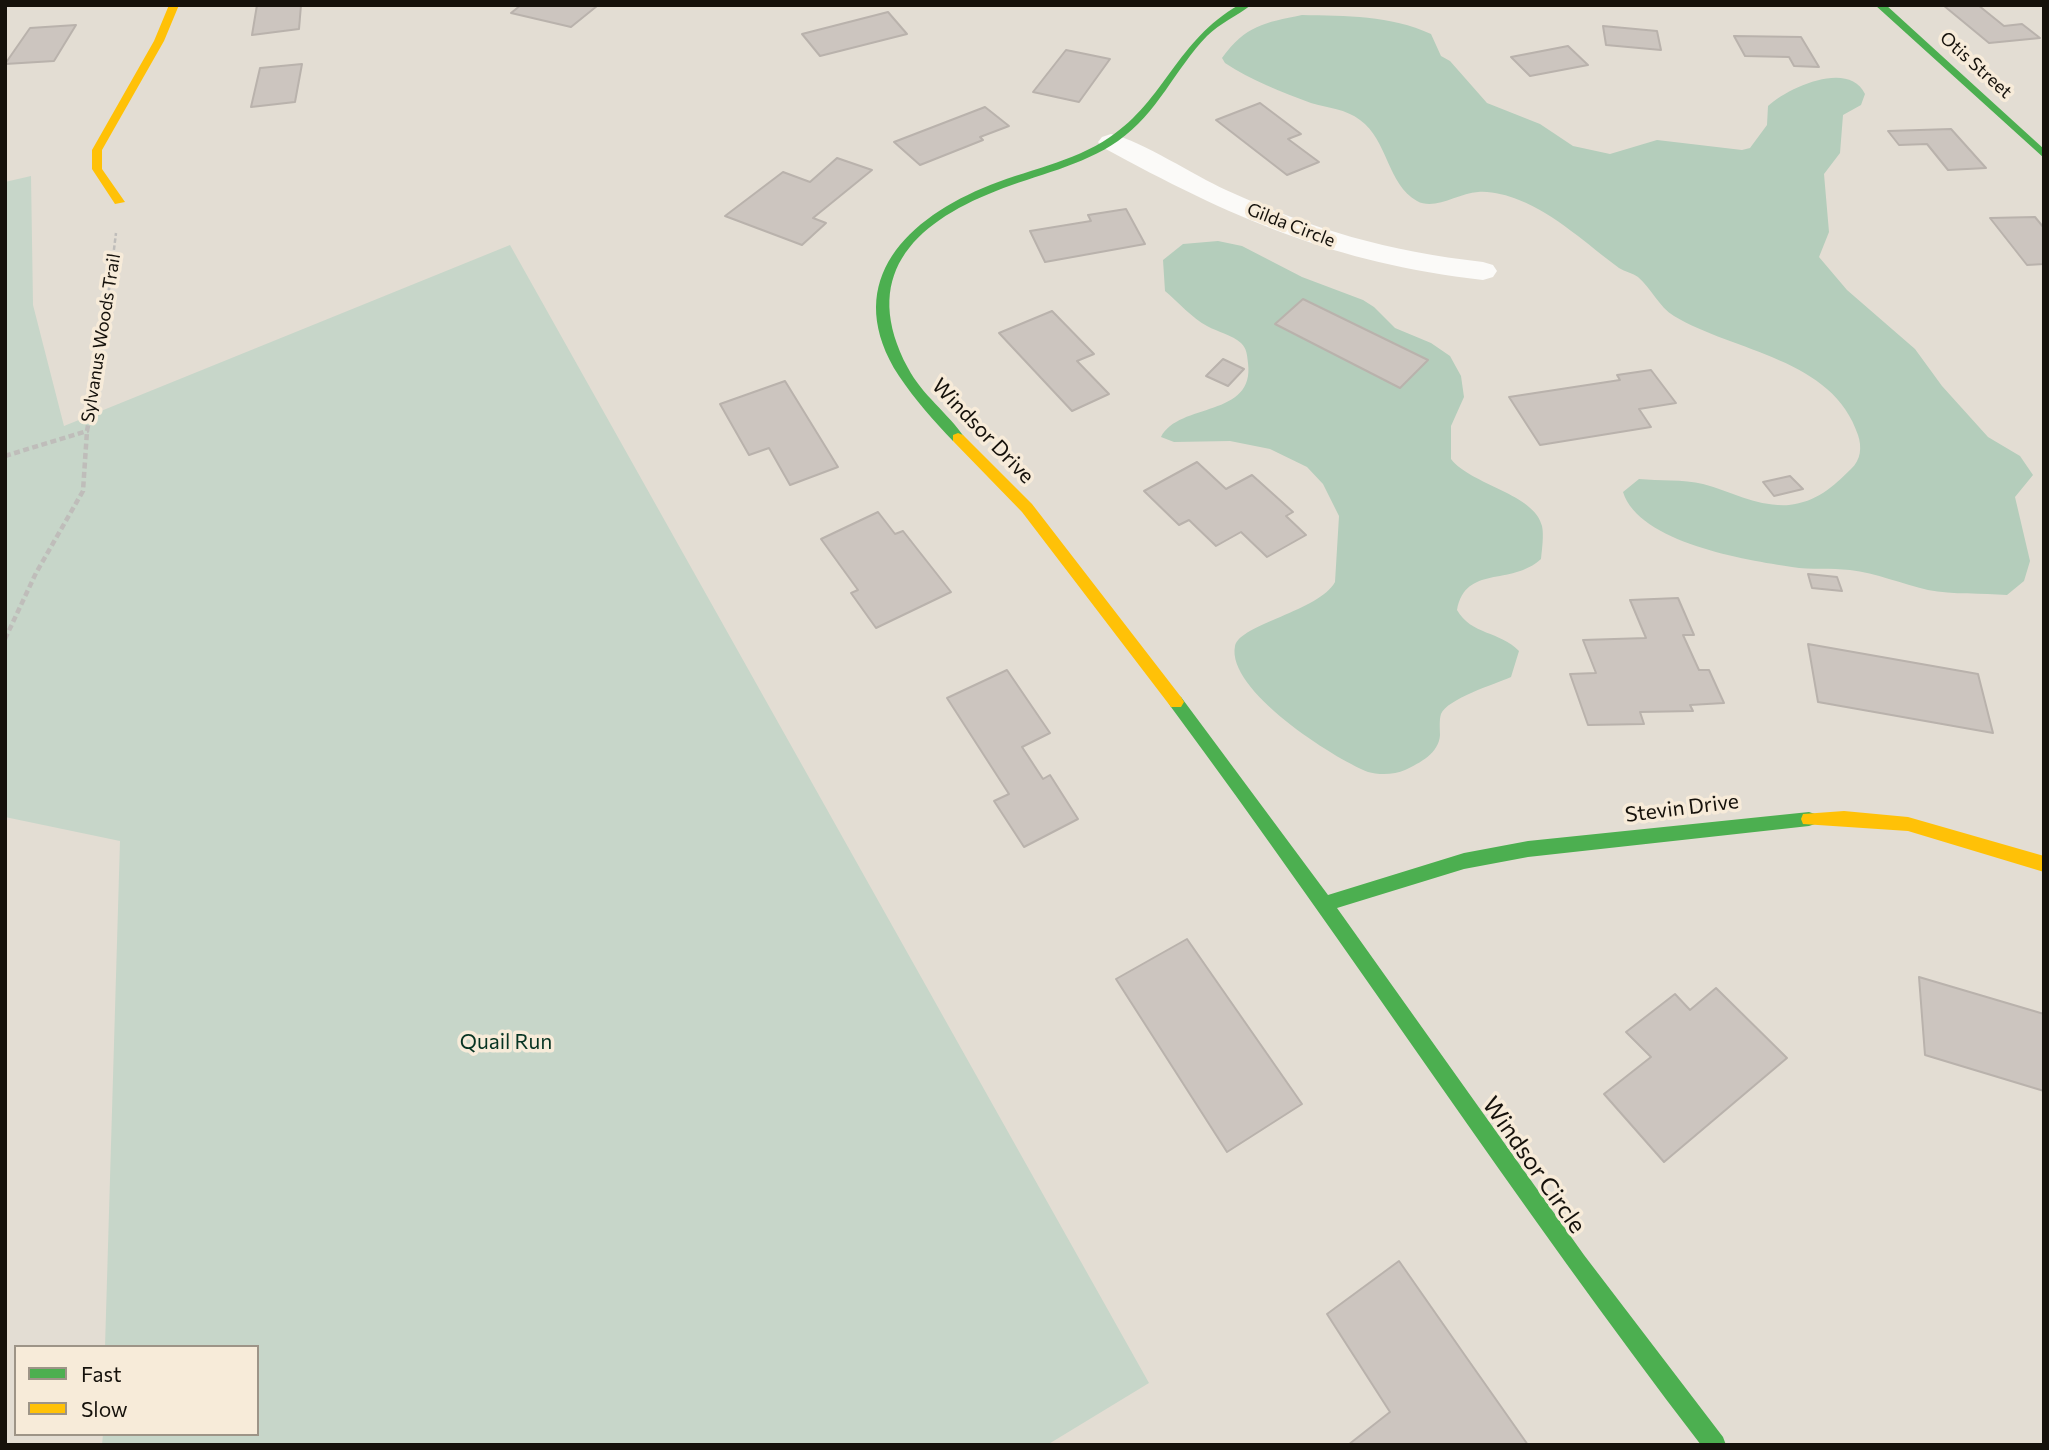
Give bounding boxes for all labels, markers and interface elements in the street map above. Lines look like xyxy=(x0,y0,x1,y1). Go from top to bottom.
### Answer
street label: Otis Street xyxy=(1936,27,2016,103)
street label: Gilda Circle xyxy=(1244,198,1338,252)
street label: Sylvanus Woods Trail xyxy=(77,252,125,424)
street label: Windsor Drive xyxy=(927,373,1039,489)
street label: Stevin Drive xyxy=(1624,789,1740,827)
park label: Quail Run xyxy=(460,1029,552,1055)
street label: Windsor Circle xyxy=(1476,1091,1592,1239)
legend xyxy=(14,1345,259,1436)
text: Fast xyxy=(81,1361,122,1386)
text: Slow xyxy=(81,1396,128,1421)

